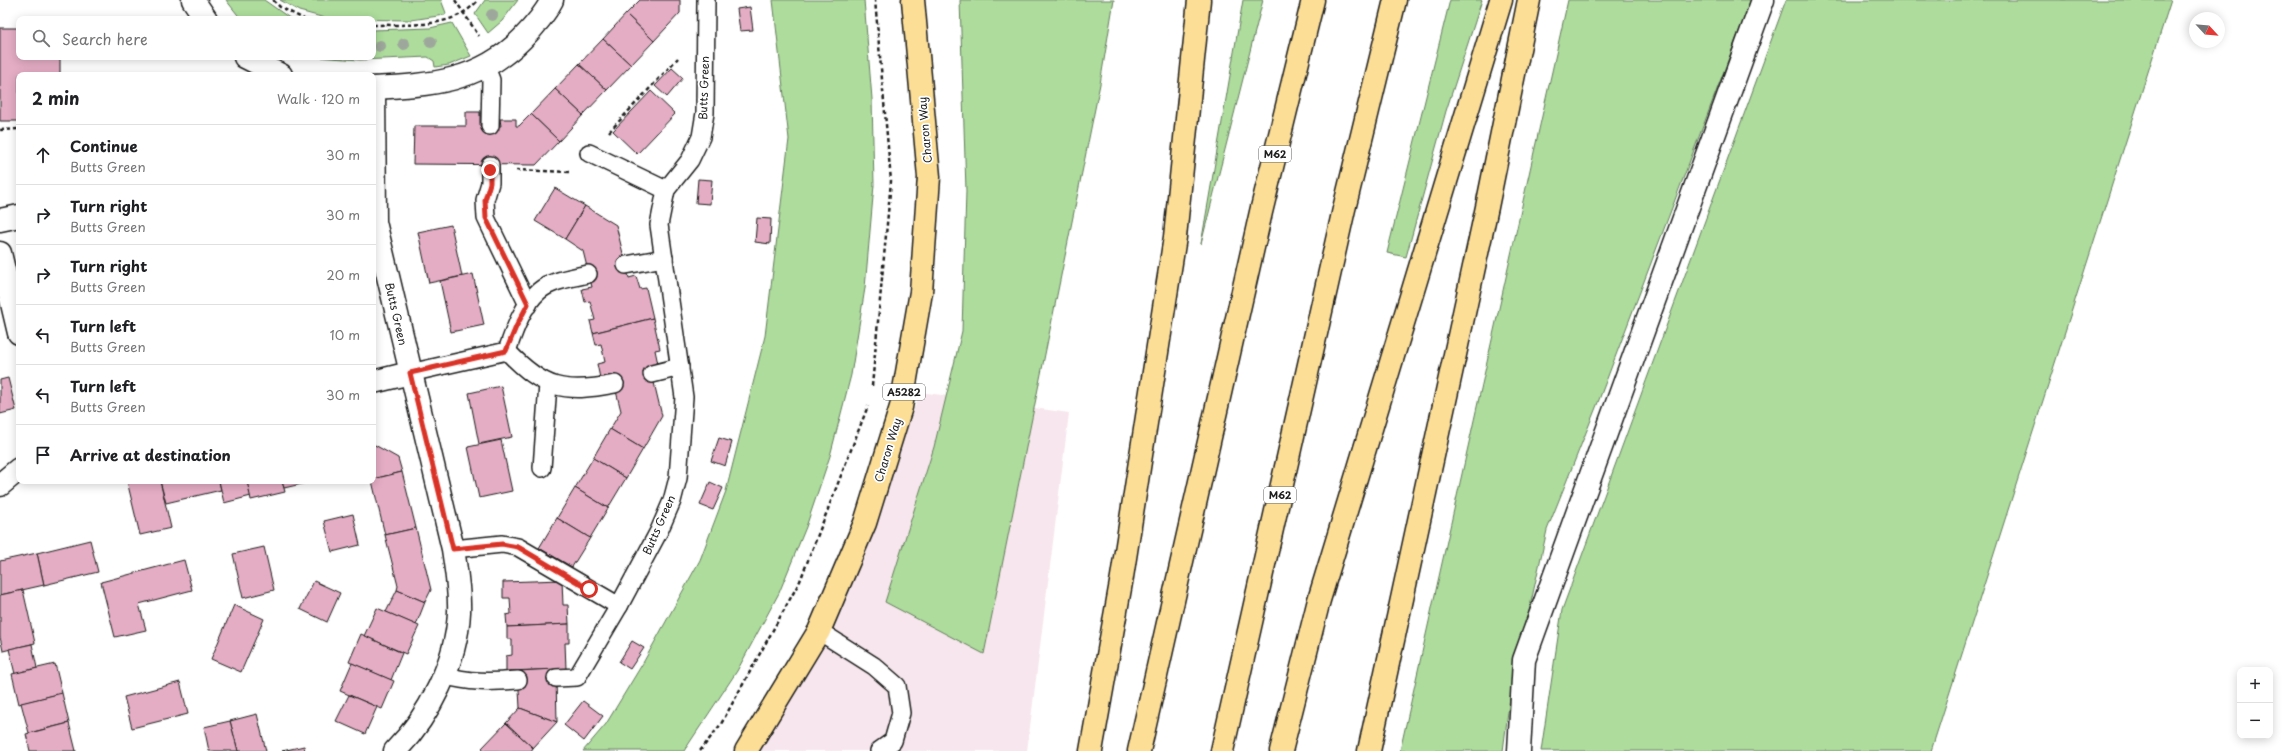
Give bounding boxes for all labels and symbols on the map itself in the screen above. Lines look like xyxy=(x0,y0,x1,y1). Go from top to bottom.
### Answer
north arrow xyxy=(2189,12,2225,48)
street label: Butts Green xyxy=(694,56,713,120)
street label: Charon Way xyxy=(913,96,936,164)
road number: M62 xyxy=(1259,146,1291,162)
route end xyxy=(481,161,499,179)
street label: Butts Green xyxy=(381,281,412,347)
road number: A5282 xyxy=(883,384,925,400)
street label: Charon Way xyxy=(870,416,905,484)
road number: M62 xyxy=(1264,487,1296,503)
street label: Butts Green xyxy=(638,492,679,557)
route start xyxy=(580,580,598,598)

